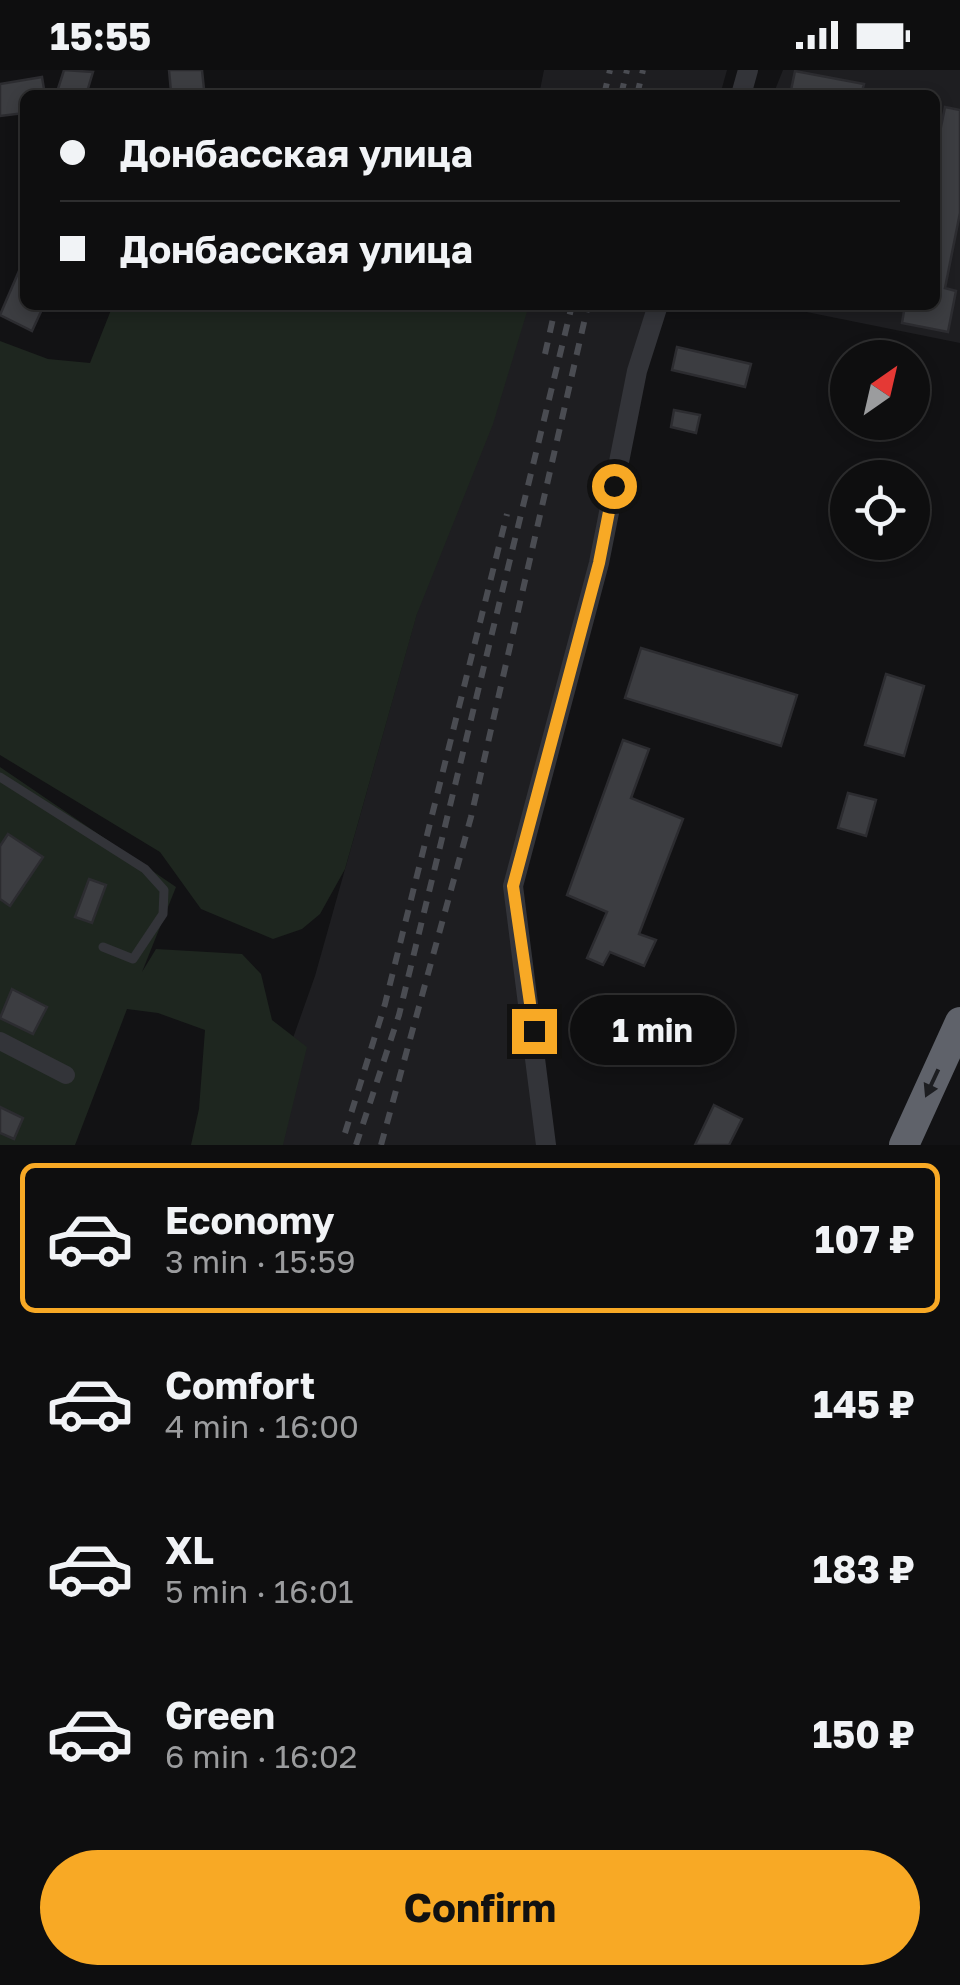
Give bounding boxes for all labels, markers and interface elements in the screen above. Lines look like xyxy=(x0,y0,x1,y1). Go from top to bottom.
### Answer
text: 15:55 xyxy=(50,13,151,58)
text: Донбасская улица xyxy=(120,130,473,175)
text: Донбасская улица xyxy=(120,226,473,271)
north arrow xyxy=(830,340,930,440)
map controls xyxy=(830,340,930,560)
button: locate xyxy=(830,460,930,560)
route start xyxy=(592,464,637,509)
callout: 1 min xyxy=(569,996,734,1066)
route end xyxy=(512,1009,557,1054)
text: 1 min xyxy=(612,1011,693,1049)
one-way arrow xyxy=(924,1068,940,1098)
icon: car xyxy=(45,1193,135,1283)
text: Economy xyxy=(165,1197,334,1242)
text: 107 ₽ xyxy=(815,1216,915,1261)
text: 3 min · 15:59 xyxy=(165,1242,356,1280)
icon: car xyxy=(45,1358,135,1448)
text: Comfort xyxy=(165,1362,315,1407)
text: 145 ₽ xyxy=(813,1381,915,1426)
text: 4 min · 16:00 xyxy=(165,1407,359,1445)
icon: car xyxy=(45,1523,135,1613)
text: XL xyxy=(165,1527,214,1572)
text: 183 ₽ xyxy=(813,1546,915,1591)
text: 5 min · 16:01 xyxy=(165,1572,354,1610)
icon: car xyxy=(45,1688,135,1778)
text: Green xyxy=(165,1692,275,1737)
text: 150 ₽ xyxy=(812,1711,915,1756)
text: 6 min · 16:02 xyxy=(165,1737,357,1775)
button: Confirm xyxy=(40,1850,920,1965)

